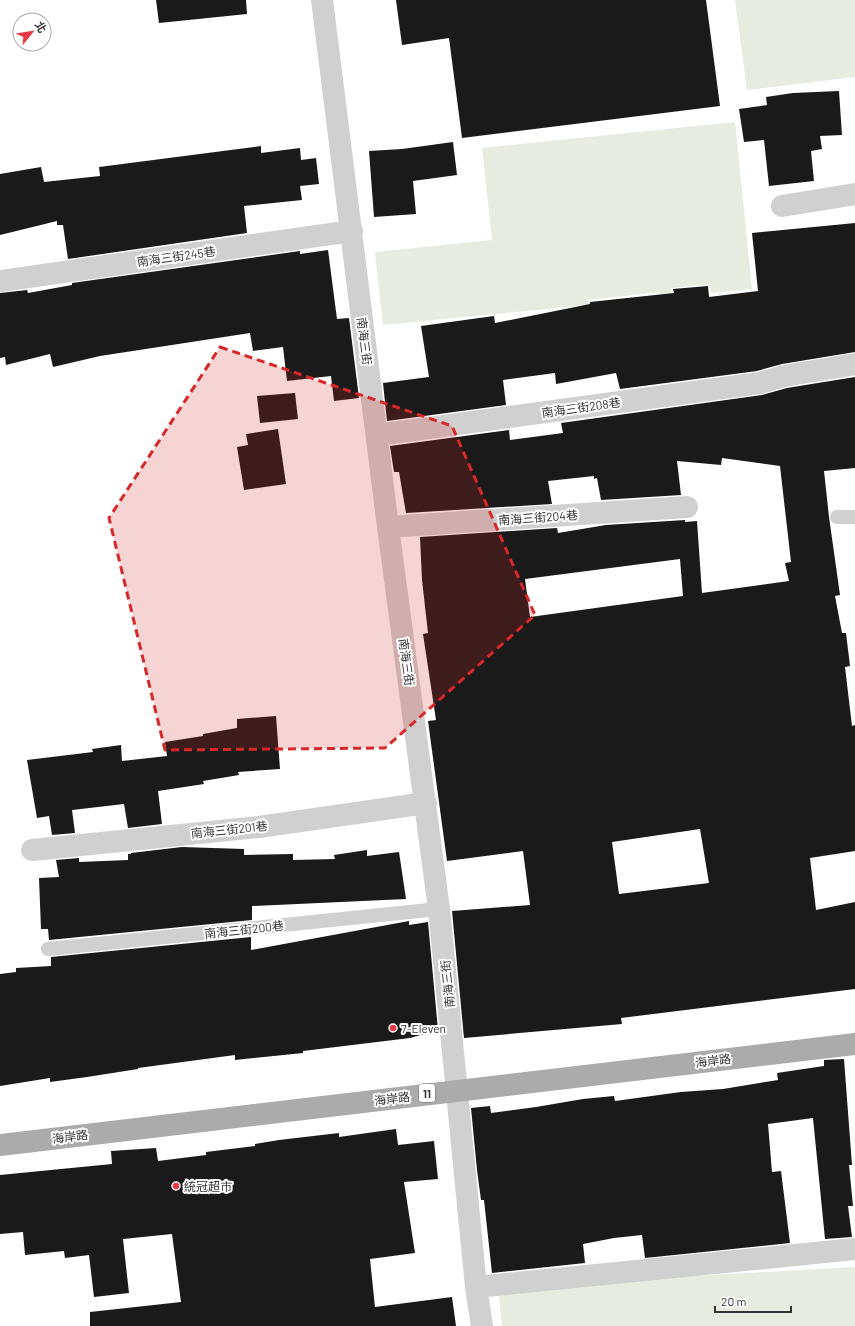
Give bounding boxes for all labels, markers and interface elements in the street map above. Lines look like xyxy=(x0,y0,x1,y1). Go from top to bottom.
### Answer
north arrow xyxy=(12,12,52,52)
text: 北 xyxy=(33,19,49,35)
street label: 南海三街245巷 xyxy=(136,244,216,268)
street label: 南海三街 xyxy=(355,316,375,366)
street label: 南海三街208巷 xyxy=(541,395,621,419)
street label: 南海三街204巷 xyxy=(498,507,578,527)
street label: 南海三街 xyxy=(397,637,417,687)
street label: 南海三街201巷 xyxy=(190,818,268,840)
street label: 南海三街200巷 xyxy=(203,918,285,940)
street label: 南海三街 xyxy=(438,959,456,1009)
place label: 7-Eleven xyxy=(401,1021,446,1035)
marker: 7-Eleven xyxy=(388,1023,398,1033)
street label: 海岸路 xyxy=(694,1051,732,1069)
road number: 11 xyxy=(419,1084,435,1102)
street label: 海岸路 xyxy=(373,1089,411,1107)
street label: 海岸路 xyxy=(51,1127,89,1145)
place label: 統冠超市 xyxy=(184,1179,232,1193)
marker: 統冠超市 xyxy=(171,1181,181,1191)
scale bar xyxy=(715,1288,791,1314)
text: 20 m xyxy=(721,1294,747,1308)

